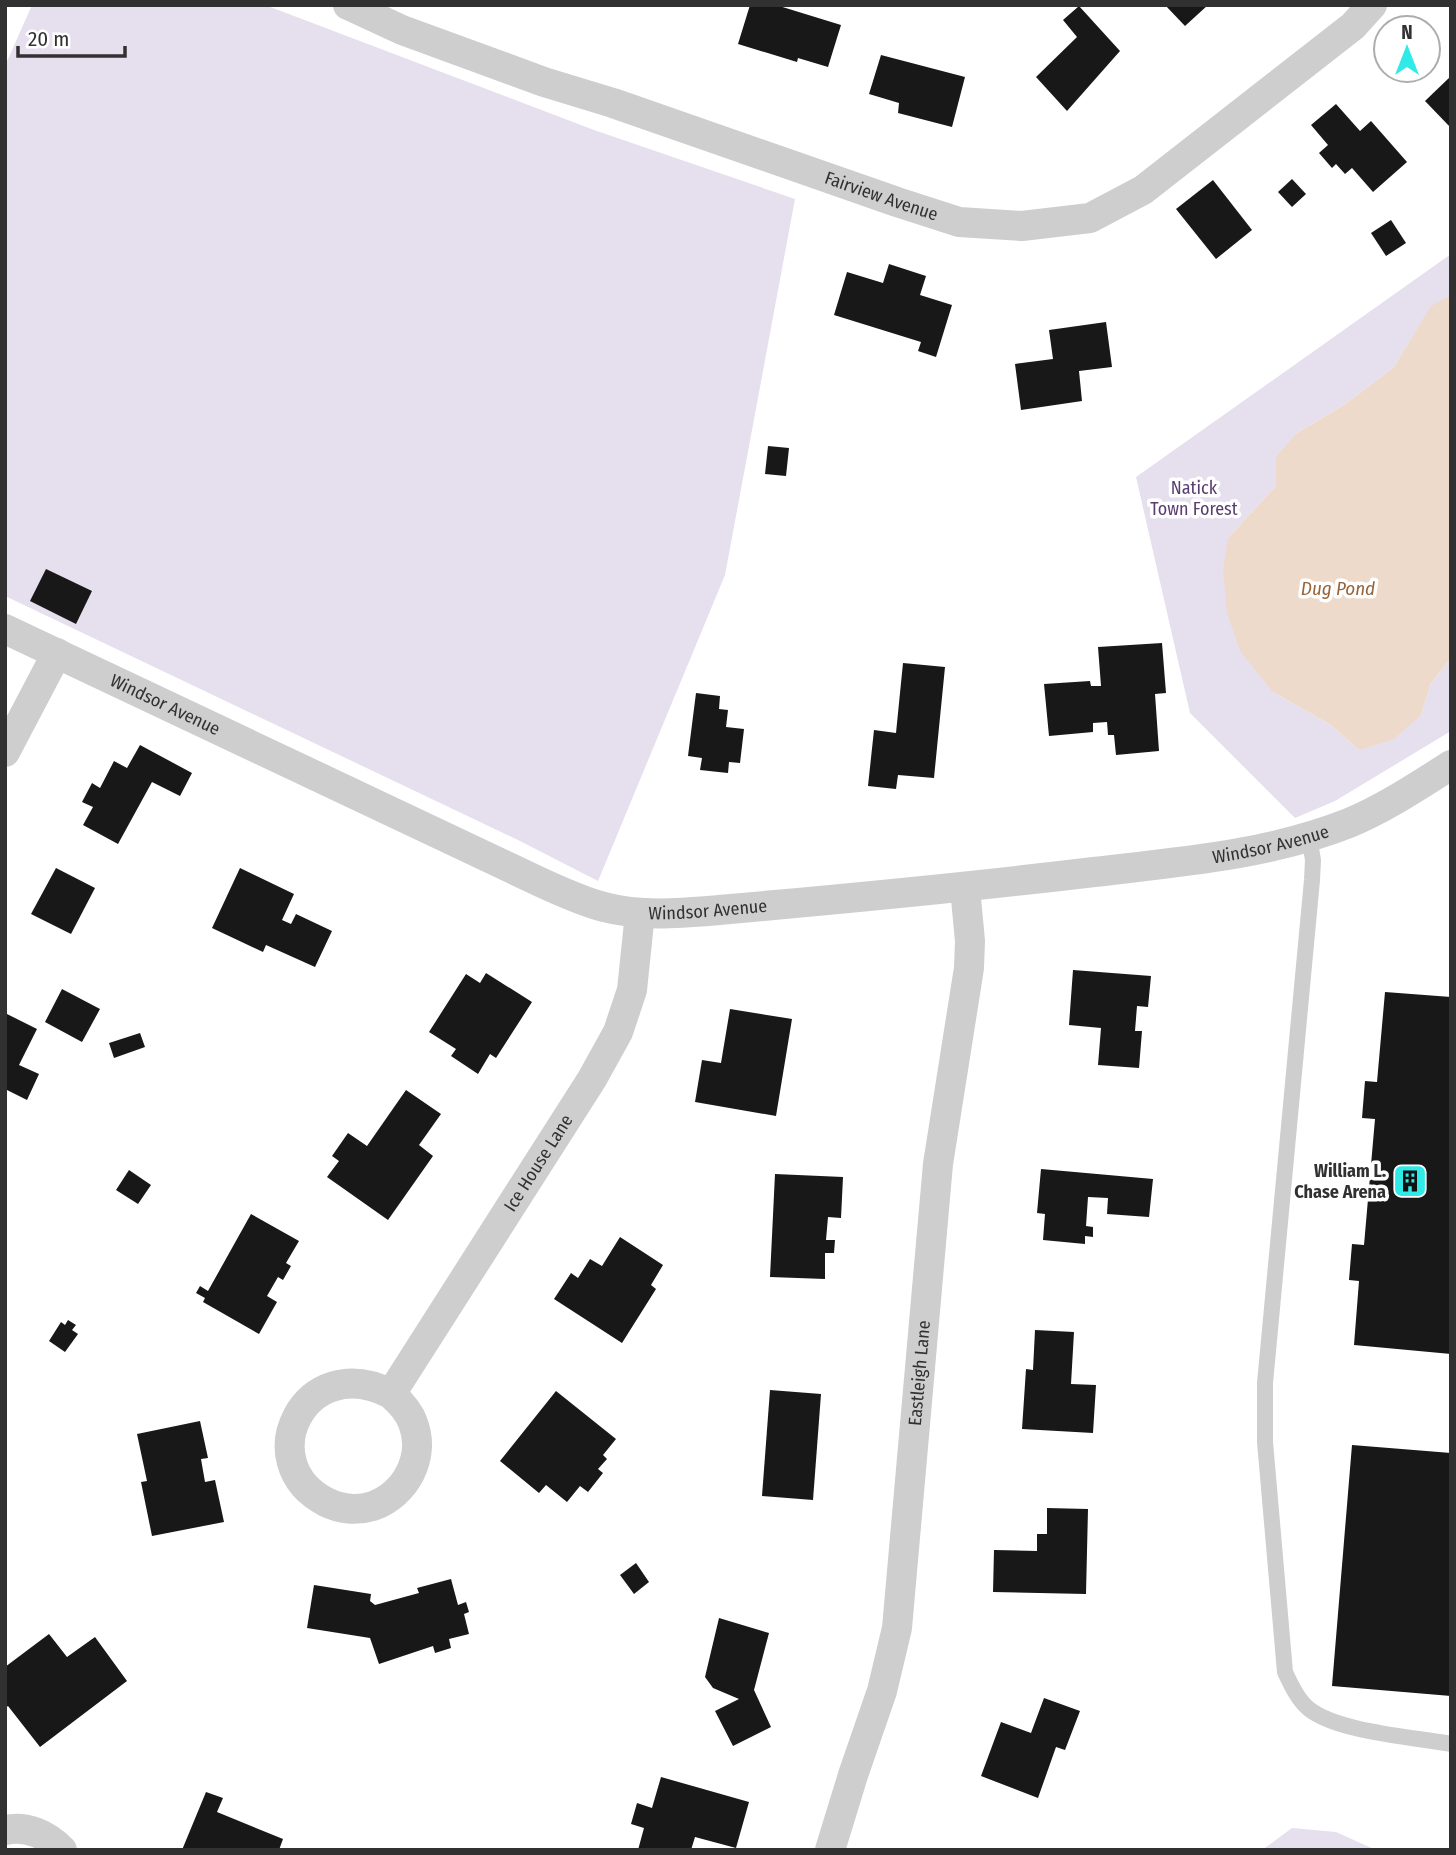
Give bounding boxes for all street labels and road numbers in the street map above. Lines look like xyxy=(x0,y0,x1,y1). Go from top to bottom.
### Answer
street label: Fairview Avenue xyxy=(822,167,941,226)
street label: Windsor Avenue xyxy=(107,669,224,740)
street label: Windsor Avenue xyxy=(1211,820,1332,868)
street label: Windsor Avenue xyxy=(648,895,768,924)
street label: Ice House Lane xyxy=(499,1110,578,1216)
street label: Eastleigh Lane xyxy=(904,1319,935,1427)

